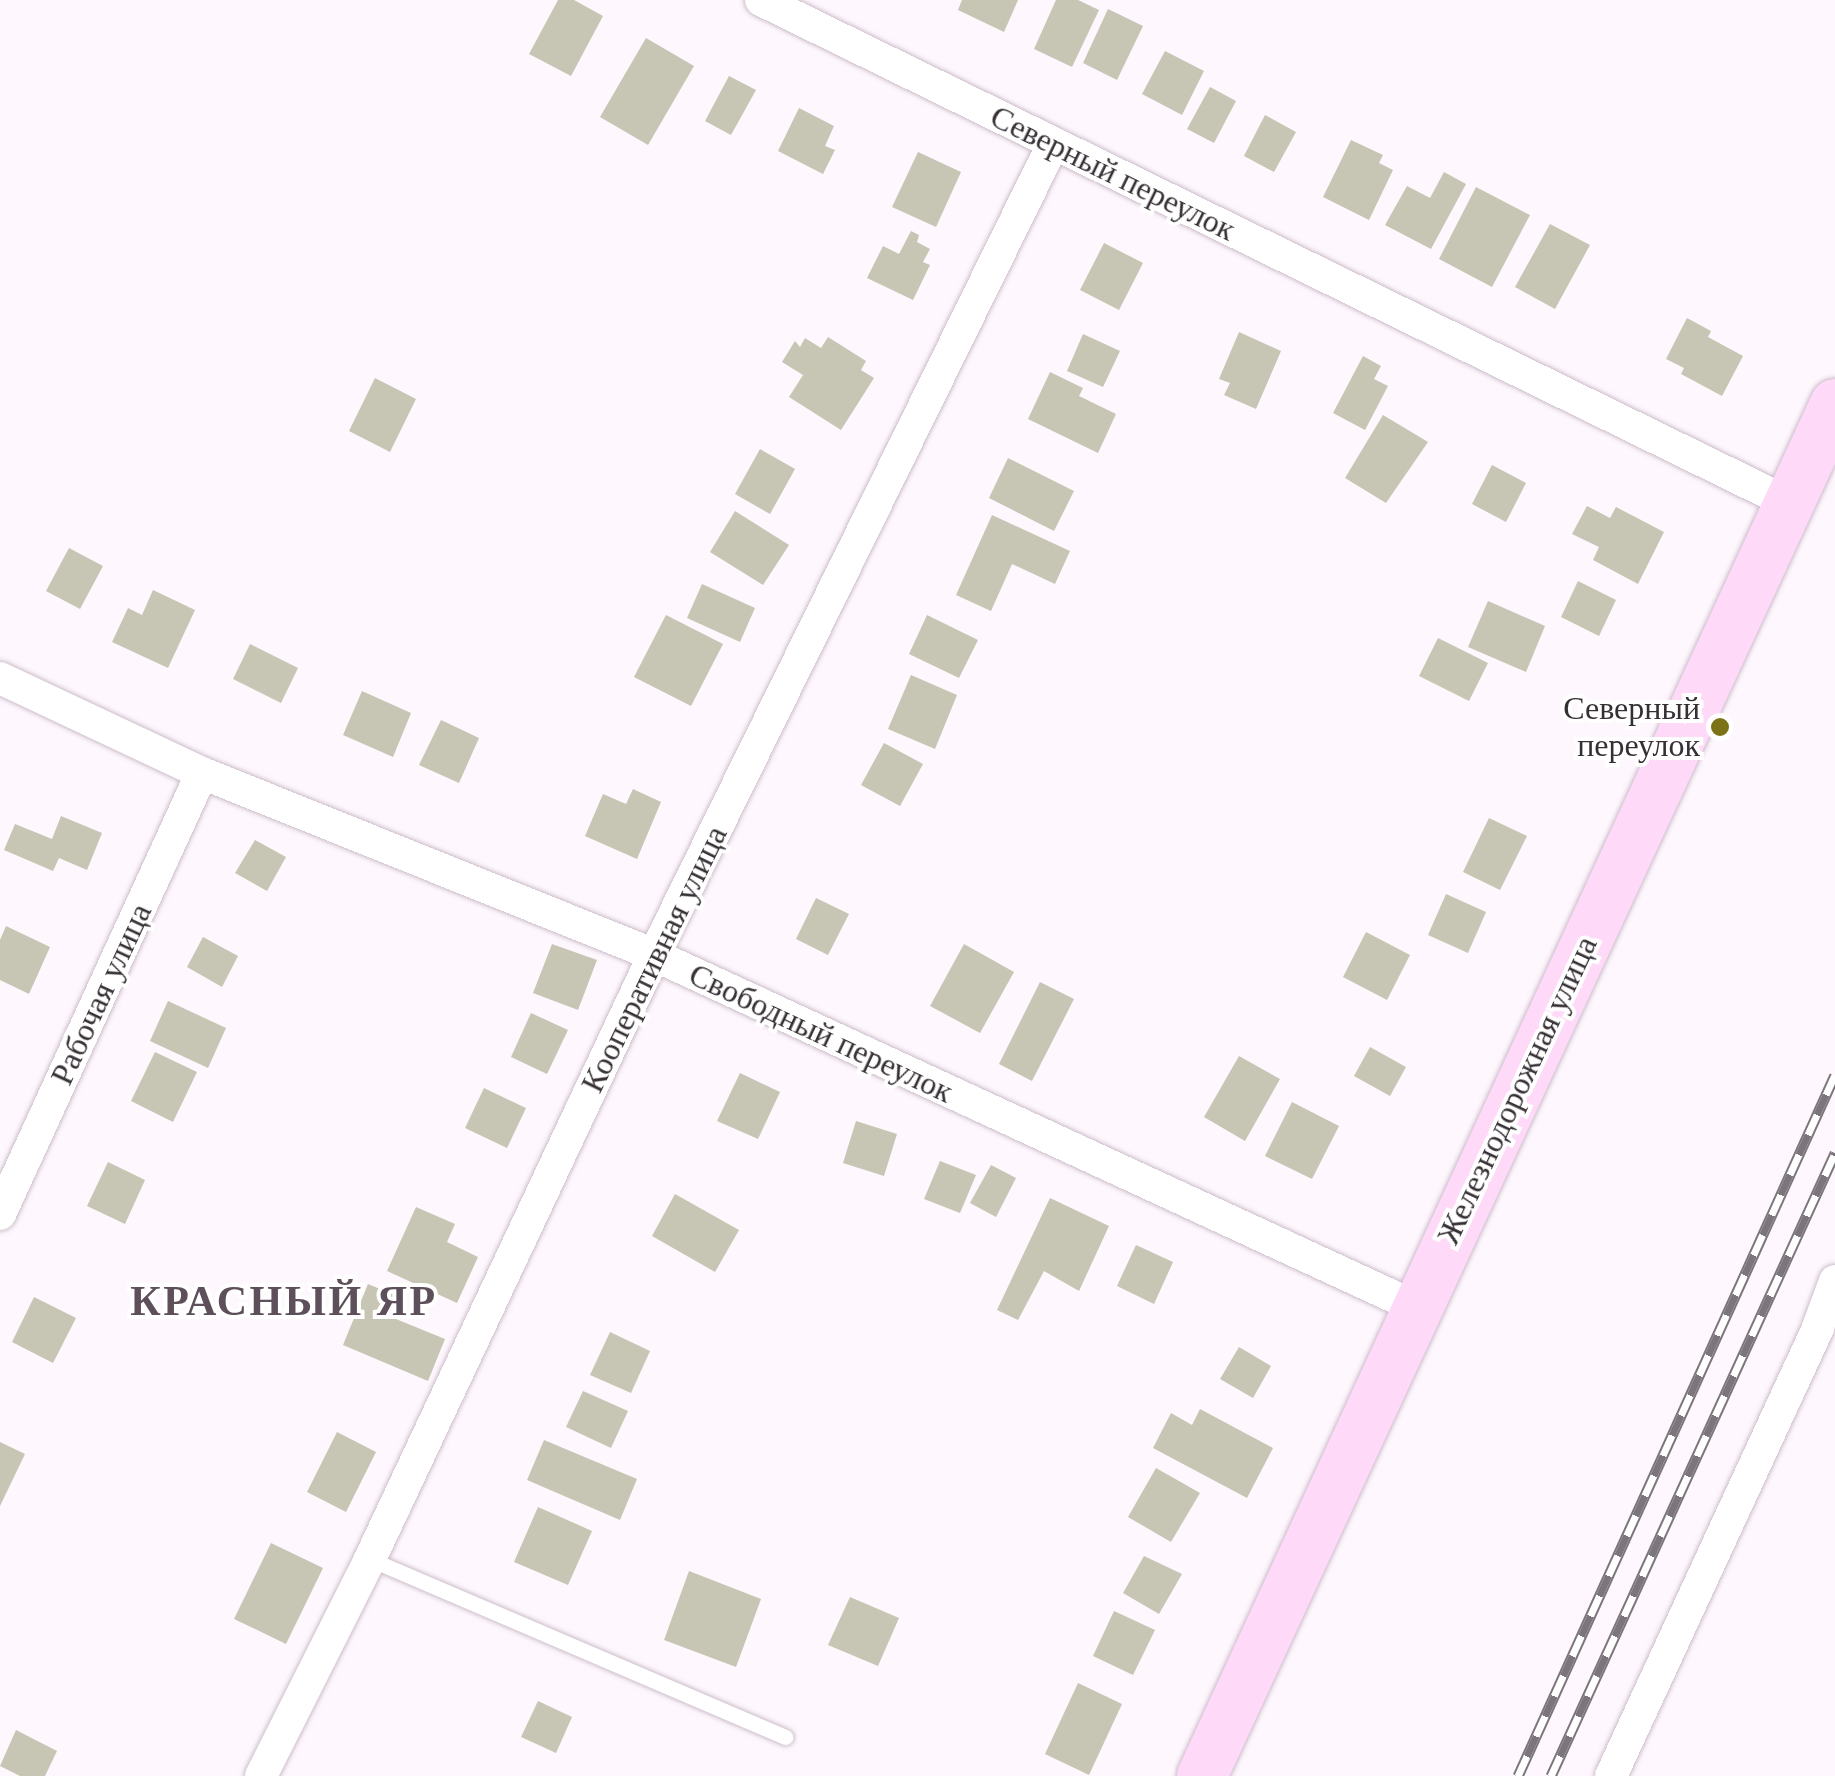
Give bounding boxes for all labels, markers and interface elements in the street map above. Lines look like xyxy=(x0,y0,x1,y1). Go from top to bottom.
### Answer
street label: Северный переулок xyxy=(984,97,1242,249)
place label: Северный переулок xyxy=(1563,690,1700,765)
marker: Северный переулок xyxy=(1709,716,1731,738)
street label: Кооперативная улица xyxy=(573,819,735,1099)
street label: Рабочая улица xyxy=(42,897,160,1091)
street label: Железнодорожная улица xyxy=(1429,930,1605,1250)
street label: Свободный переулок xyxy=(683,955,959,1111)
district label: КРАСНЫЙ ЯР xyxy=(130,1276,438,1326)

